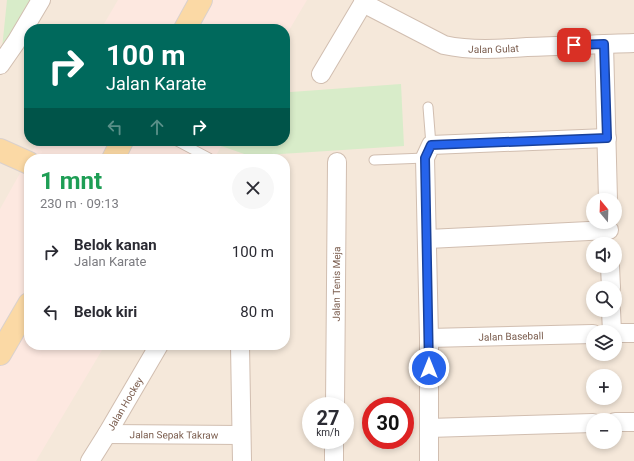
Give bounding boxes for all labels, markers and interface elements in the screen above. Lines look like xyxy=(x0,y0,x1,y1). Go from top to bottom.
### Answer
pin xyxy=(557,28,591,62)
icon: arrive xyxy=(563,34,585,56)
text: 100 m xyxy=(106,39,185,72)
icon: right xyxy=(40,40,92,92)
street label: Jalan Gulat xyxy=(468,42,519,55)
text: Jalan Karate xyxy=(106,73,206,94)
icon: left xyxy=(104,116,126,138)
icon: ahead xyxy=(146,116,168,138)
icon: right xyxy=(188,116,210,138)
text: 1 mnt xyxy=(40,167,102,195)
button: close xyxy=(232,167,274,209)
north arrow xyxy=(586,193,622,229)
map controls xyxy=(586,193,622,449)
text: 230 m · 09:13 xyxy=(40,196,119,211)
text: Belok kanan xyxy=(74,236,157,254)
button: sound xyxy=(586,237,622,273)
icon: right xyxy=(40,241,62,263)
text: 100 m xyxy=(232,243,274,261)
street label: Jalan Tenis Meja xyxy=(330,246,342,322)
text: Jalan Karate xyxy=(74,254,146,269)
button: search xyxy=(586,281,622,317)
icon: left xyxy=(40,301,62,323)
text: Belok kiri xyxy=(74,303,137,321)
text: 80 m xyxy=(240,303,274,321)
button: layers xyxy=(586,325,622,361)
street label: Jalan Baseball xyxy=(478,330,544,342)
position arrow xyxy=(408,347,450,389)
button: + xyxy=(586,369,622,405)
street label: Jalan Hockey xyxy=(105,375,145,432)
speed limit sign: 30 xyxy=(362,397,414,449)
text: 27 xyxy=(317,406,339,430)
button: − xyxy=(586,413,622,449)
text: km/h xyxy=(316,427,340,438)
street label: Jalan Sepak Takraw xyxy=(130,429,219,440)

